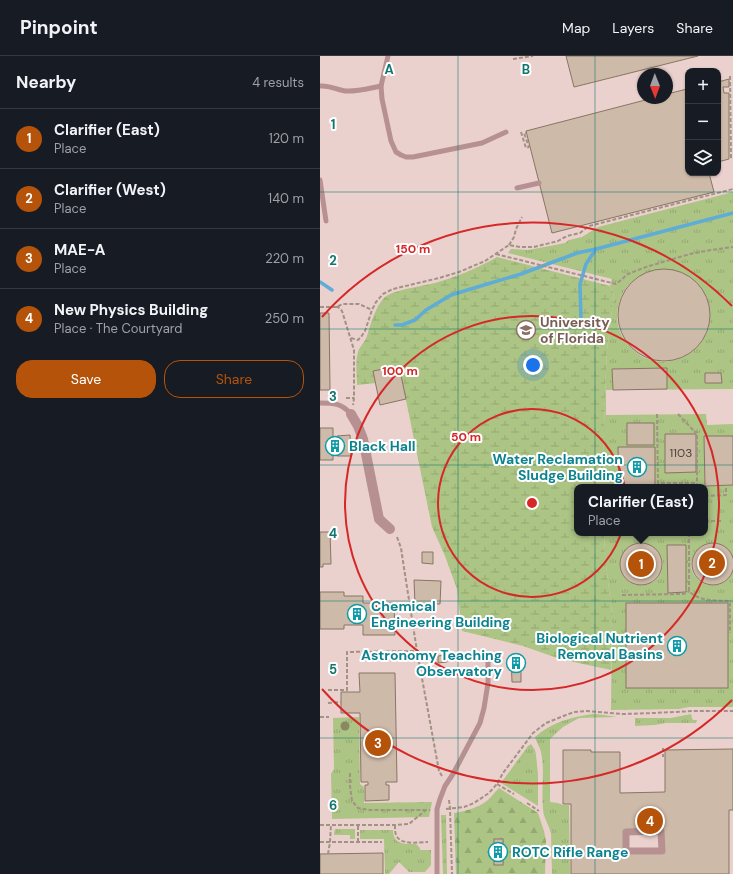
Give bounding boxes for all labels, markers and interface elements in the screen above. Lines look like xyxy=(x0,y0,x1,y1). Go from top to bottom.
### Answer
text: Pinpoint xyxy=(20,15,98,40)
text: Map xyxy=(562,19,590,37)
text: Layers xyxy=(612,19,654,37)
text: Share xyxy=(676,19,713,37)
text: A xyxy=(384,61,394,78)
text: B xyxy=(522,61,530,78)
north arrow xyxy=(637,68,673,104)
map controls xyxy=(685,68,721,176)
button: + xyxy=(685,68,721,104)
text: Nearby xyxy=(16,71,76,93)
text: 4 results xyxy=(252,74,304,91)
button: − xyxy=(685,104,721,140)
text: 1 xyxy=(331,116,335,133)
text: Clarifier (East) xyxy=(54,120,160,140)
text: 1 xyxy=(27,130,31,147)
text: 120 m xyxy=(269,130,304,147)
text: Place xyxy=(54,140,86,157)
button: layers xyxy=(685,140,721,176)
text: Clarifier (West) xyxy=(54,180,166,200)
text: 2 xyxy=(25,190,33,207)
text: 140 m xyxy=(268,190,304,207)
text: Place xyxy=(54,200,86,217)
text: MAE-A xyxy=(54,240,106,260)
text: 150 m xyxy=(396,241,430,257)
text: 3 xyxy=(25,250,33,267)
text: 220 m xyxy=(265,250,304,267)
text: 2 xyxy=(329,252,337,269)
text: Place xyxy=(54,260,86,277)
text: New Physics Building xyxy=(54,300,208,320)
text: 4 xyxy=(25,310,33,327)
text: 250 m xyxy=(265,310,304,327)
place label: University of Florida xyxy=(540,313,610,347)
school or university icon: University of Florida xyxy=(515,319,537,341)
text: Place · The Courtyard xyxy=(54,320,182,337)
your location xyxy=(523,355,543,375)
button: Save xyxy=(16,360,156,398)
button: Share xyxy=(164,360,304,398)
text: 100 m xyxy=(382,363,418,379)
text: 3 xyxy=(329,388,337,405)
text: 50 m xyxy=(451,429,481,445)
building icon: Black Hall xyxy=(324,435,346,457)
place label: Black Hall xyxy=(349,437,415,455)
house number: 1103 xyxy=(670,445,692,461)
place label: Water Reclamation Sludge Building xyxy=(492,450,623,484)
building icon: Water Reclamation Sludge Building xyxy=(626,456,648,478)
popup xyxy=(574,484,708,536)
text: Clarifier (East) xyxy=(588,492,694,512)
centre of rings xyxy=(525,496,539,510)
text: Place xyxy=(588,512,620,529)
text: 4 xyxy=(329,525,337,542)
pin: 2 xyxy=(699,548,725,578)
pin: 1 xyxy=(628,549,654,579)
place label: Chemical Engineering Building xyxy=(371,597,510,631)
building icon: Chemical Engineering Building xyxy=(346,603,368,625)
place label: Biological Nutrient Removal Basins xyxy=(536,629,663,663)
building icon: Biological Nutrient Removal Basins xyxy=(666,635,688,657)
place label: Astronomy Teaching Observatory xyxy=(361,646,503,680)
building icon: Astronomy Teaching Observatory xyxy=(505,652,527,674)
text: 5 xyxy=(329,661,337,678)
pin: 3 xyxy=(365,728,391,758)
text: 6 xyxy=(329,797,337,814)
pin: 4 xyxy=(637,806,663,836)
building icon: ROTC Rifle Range xyxy=(487,841,509,863)
place label: ROTC Rifle Range xyxy=(512,843,628,861)

